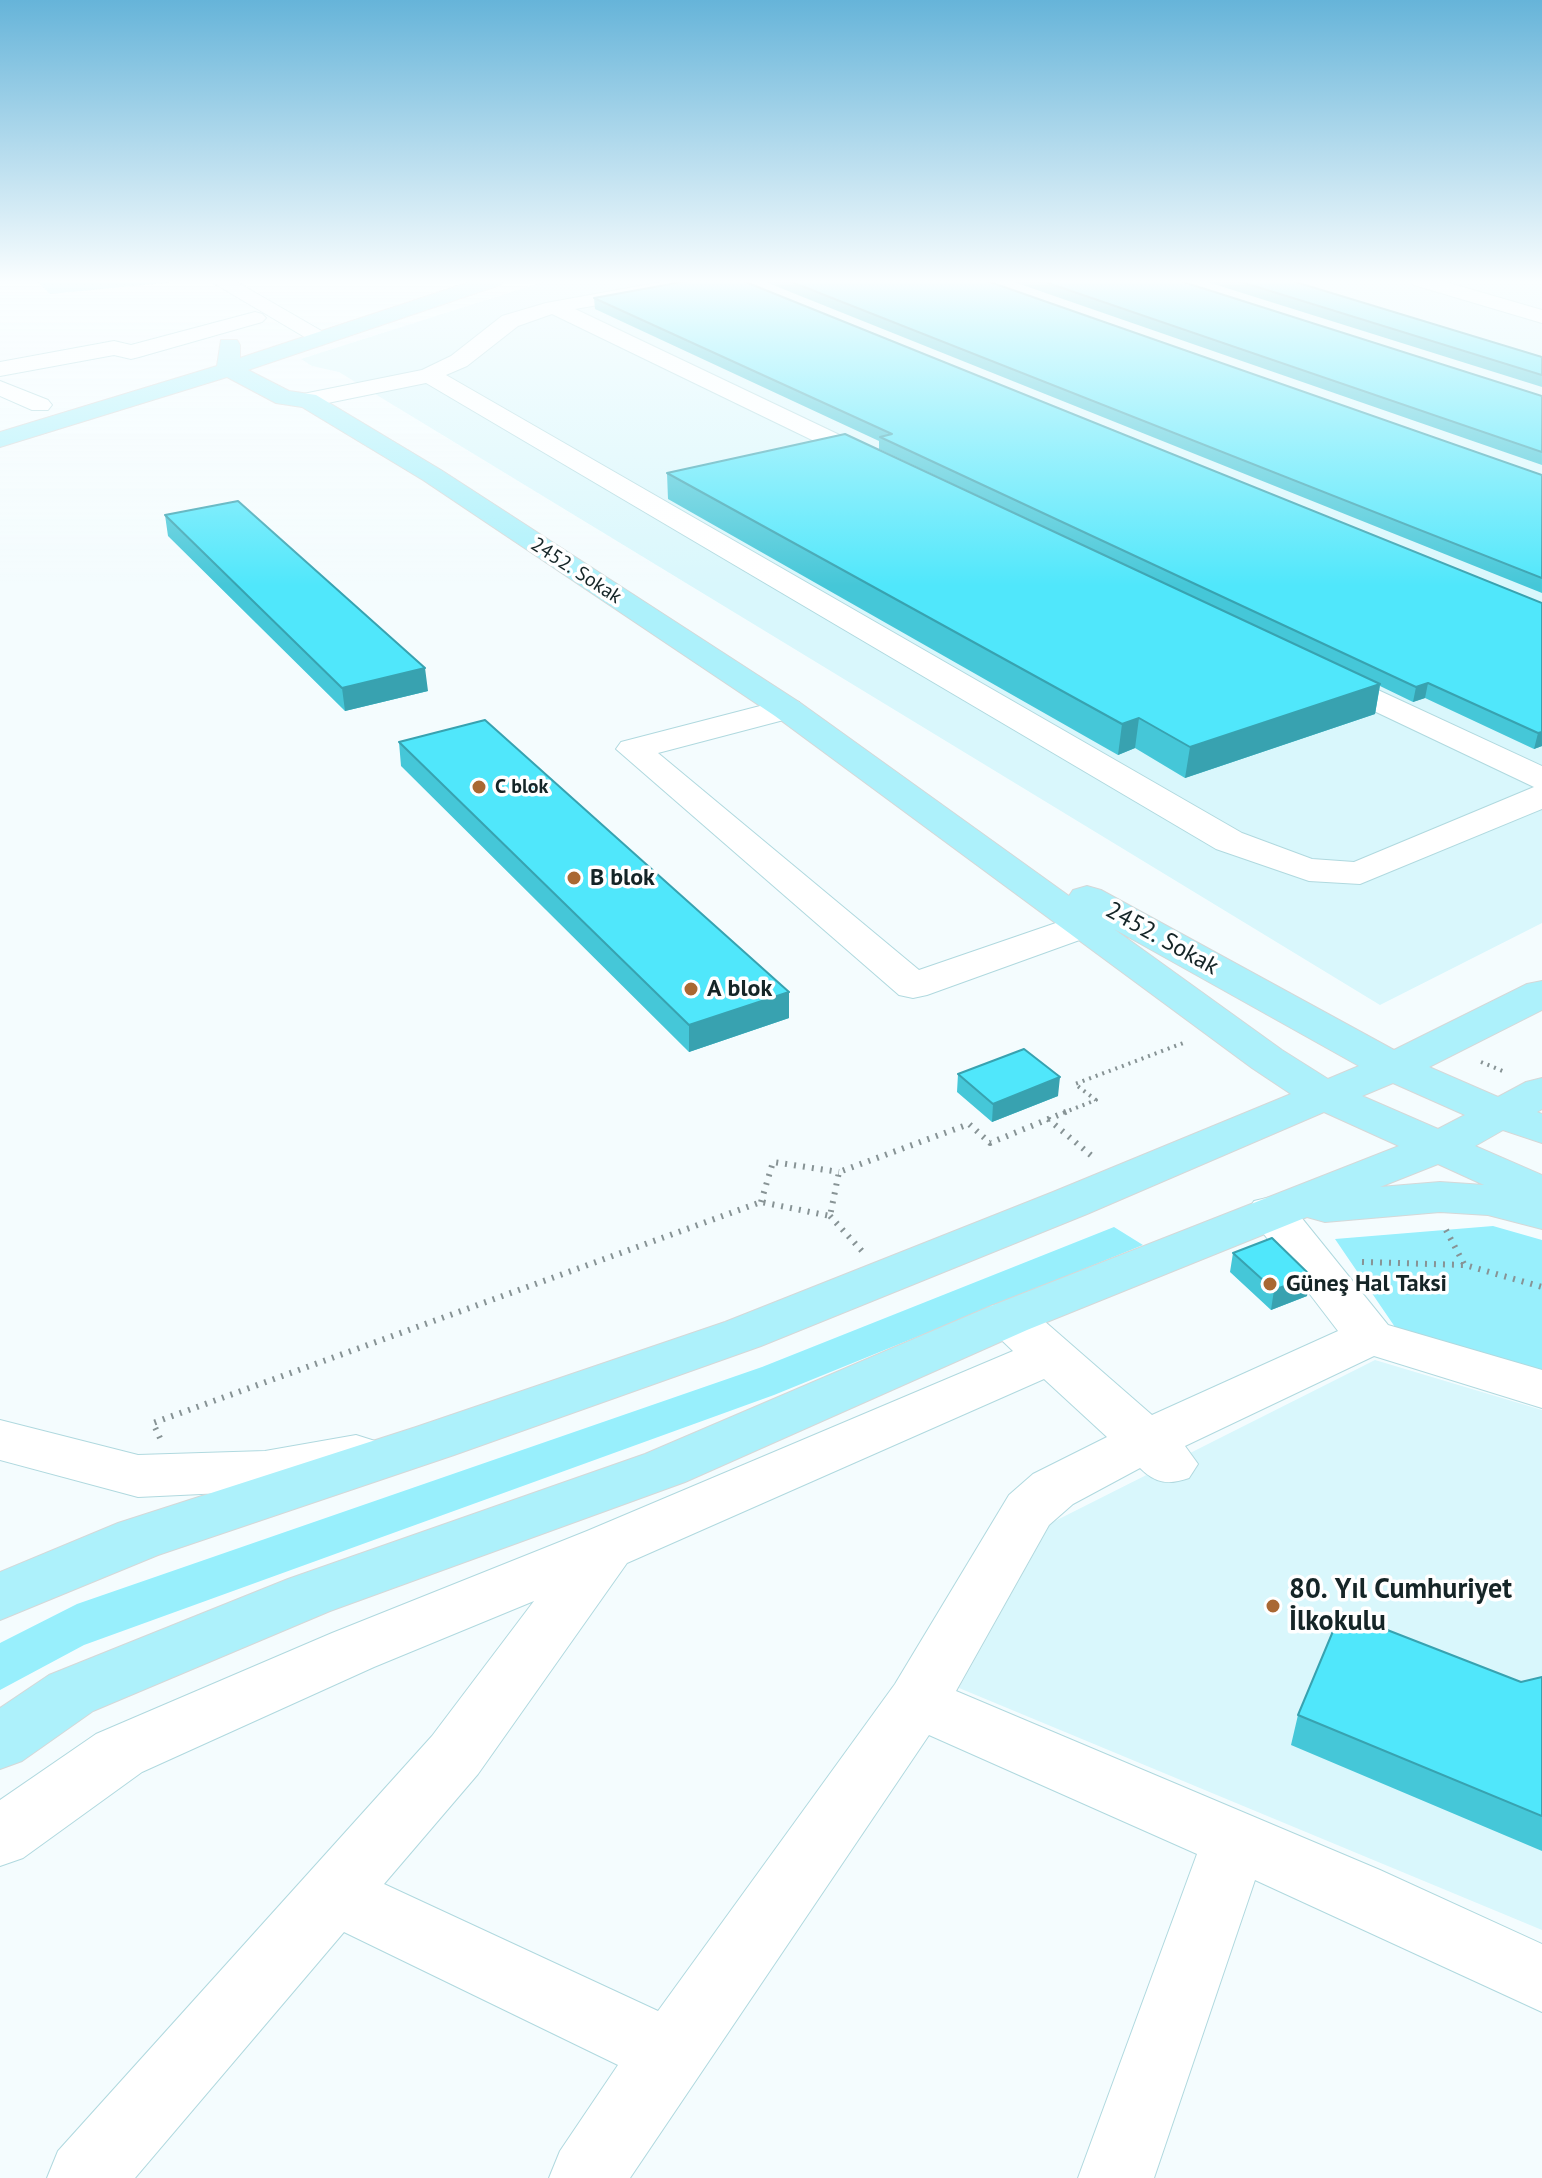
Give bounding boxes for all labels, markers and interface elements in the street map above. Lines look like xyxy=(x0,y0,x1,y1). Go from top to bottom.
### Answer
street label: 2452. Sokak xyxy=(526,533,626,609)
place label: C blok xyxy=(495,775,548,799)
marker: C blok xyxy=(470,778,488,796)
place label: B blok xyxy=(590,864,655,892)
marker: B blok xyxy=(565,869,583,887)
street label: 2452. Sokak xyxy=(1101,896,1223,982)
place label: A blok xyxy=(707,975,772,1003)
marker: A blok xyxy=(682,980,700,998)
place label: Güneş Hal Taksi xyxy=(1286,1270,1447,1298)
marker: Güneş Hal Taksi xyxy=(1261,1275,1279,1293)
place label: 80. Yıl Cumhuriyet İlkokulu xyxy=(1289,1573,1512,1639)
marker: 80. Yıl Cumhuriyet İlkokulu xyxy=(1264,1597,1282,1615)

